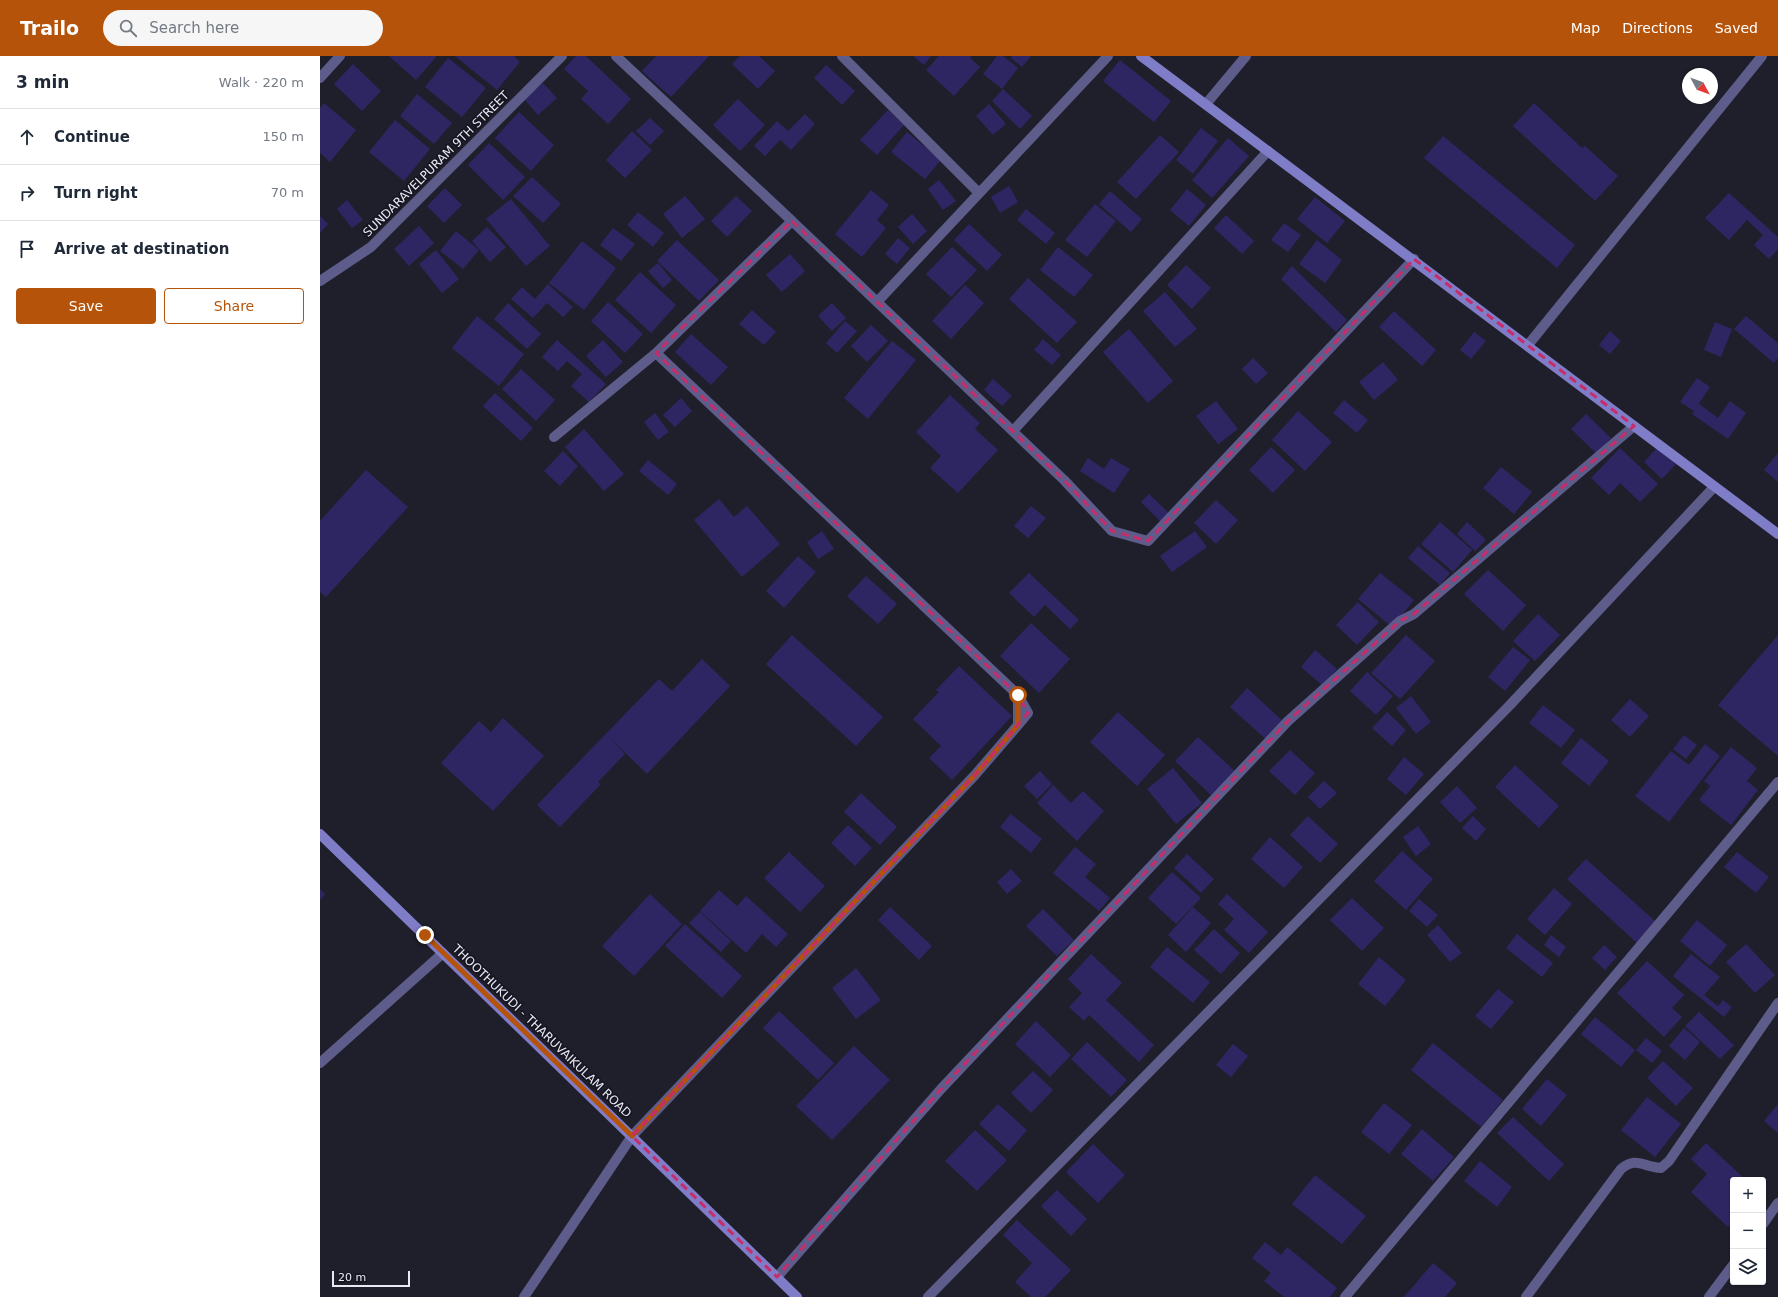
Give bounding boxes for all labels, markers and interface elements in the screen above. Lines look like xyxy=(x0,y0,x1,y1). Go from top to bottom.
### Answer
search box xyxy=(103,10,383,46)
text: Trailo xyxy=(20,17,79,39)
icon: search xyxy=(117,17,139,39)
text: Search here xyxy=(149,19,239,37)
text: Map xyxy=(1571,20,1600,36)
text: Directions xyxy=(1622,20,1693,36)
text: Saved xyxy=(1715,20,1758,36)
north arrow xyxy=(1682,68,1718,104)
text: 3 min xyxy=(16,72,69,92)
text: Walk · 220 m xyxy=(219,75,304,90)
street label: SUNDARAVELPURAM 9TH STREET xyxy=(360,88,512,240)
icon: ahead xyxy=(16,126,38,148)
text: Continue xyxy=(54,128,130,146)
text: 150 m xyxy=(262,129,304,144)
icon: right xyxy=(16,182,38,204)
text: Turn right xyxy=(54,184,138,202)
text: 70 m xyxy=(271,185,304,200)
icon: arrive xyxy=(16,238,38,260)
text: Arrive at destination xyxy=(54,240,229,258)
button: Save xyxy=(16,288,156,324)
button: Share xyxy=(164,288,304,324)
route start xyxy=(1009,686,1027,704)
route end xyxy=(416,926,434,944)
street label: THOOTHUKUDI - THARUVAIKULAM ROAD xyxy=(449,941,634,1120)
map controls xyxy=(1730,1177,1766,1285)
button: + xyxy=(1730,1177,1766,1213)
button: − xyxy=(1730,1213,1766,1249)
button: layers xyxy=(1730,1249,1766,1285)
scale bar xyxy=(332,1269,410,1288)
text: 20 m xyxy=(338,1271,366,1284)

